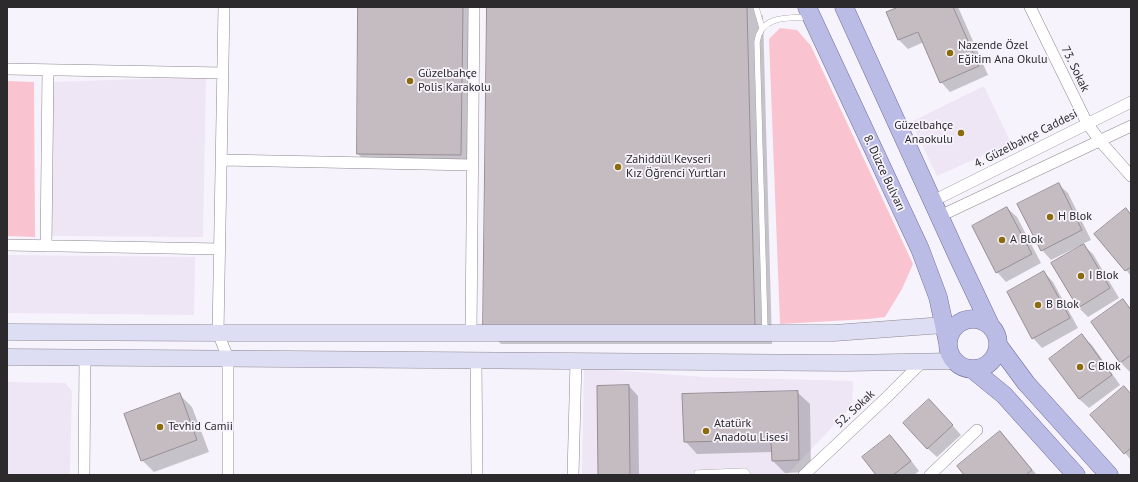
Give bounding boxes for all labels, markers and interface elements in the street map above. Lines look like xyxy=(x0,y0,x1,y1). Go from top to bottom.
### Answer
place label: Nazende Özel Eğitim Ana Okulu xyxy=(958,39,1047,67)
street label: 73. Sokak xyxy=(1058,44,1092,94)
marker: Nazende Özel Eğitim Ana Okulu xyxy=(945,48,955,58)
place label: Güzelbahçe Polis Karakolu xyxy=(418,67,491,95)
marker: Güzelbahçe Polis Karakolu xyxy=(405,76,415,86)
street label: 4. Güzelbahçe Caddesi xyxy=(972,107,1080,171)
place label: Güzelbahçe Anaokulu xyxy=(894,119,953,147)
marker: Güzelbahçe Anaokulu xyxy=(956,128,966,138)
street label: 8. Düzce Bulvarı xyxy=(860,133,908,213)
place label: Zahiddül Kevseri Kız Öğrenci Yurtları xyxy=(626,153,726,181)
marker: Zahiddül Kevseri Kız Öğrenci Yurtları xyxy=(613,162,623,172)
place label: H Blok xyxy=(1058,210,1092,224)
marker: H Blok xyxy=(1045,212,1055,222)
place label: A Blok xyxy=(1010,233,1043,247)
marker: A Blok xyxy=(997,235,1007,245)
place label: I Blok xyxy=(1089,269,1118,283)
marker: I Blok xyxy=(1076,271,1086,281)
place label: B Blok xyxy=(1046,298,1079,312)
marker: B Blok xyxy=(1033,300,1043,310)
place label: C Blok xyxy=(1088,360,1121,374)
marker: C Blok xyxy=(1075,362,1085,372)
street label: 52. Sokak xyxy=(832,387,878,431)
place label: Atatürk Anadolu Lisesi xyxy=(714,417,788,445)
place label: Tevhid Camii xyxy=(168,420,233,434)
marker: Tevhid Camii xyxy=(155,422,165,432)
marker: Atatürk Anadolu Lisesi xyxy=(701,426,711,436)

